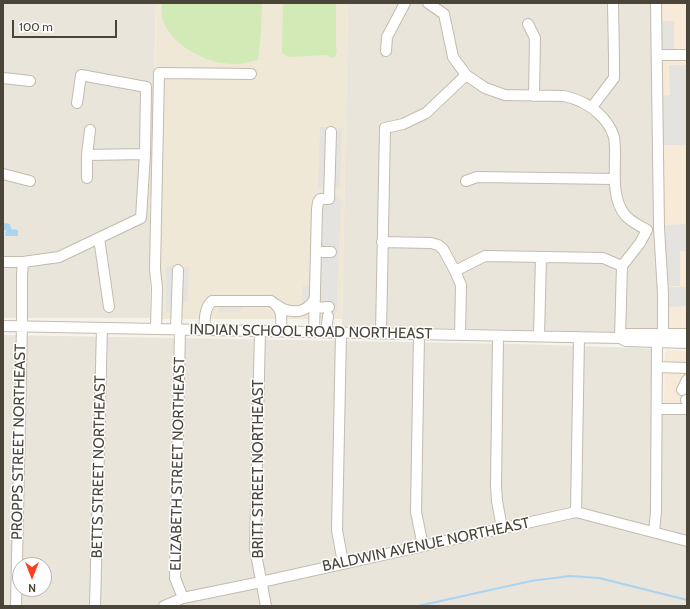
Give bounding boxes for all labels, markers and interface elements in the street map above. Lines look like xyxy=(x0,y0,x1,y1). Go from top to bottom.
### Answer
scale bar xyxy=(14,12,119,38)
text: 100 m xyxy=(19,19,53,34)
street label: INDIAN SCHOOL ROAD NORTHEAST xyxy=(190,321,432,343)
street label: PROPPS STREET NORTHEAST xyxy=(8,344,30,540)
street label: ELIZABETH STREET NORTHEAST xyxy=(167,357,189,571)
street label: BETTS STREET NORTHEAST xyxy=(88,375,110,559)
street label: BRITT STREET NORTHEAST xyxy=(250,380,268,558)
street label: BALDWIN AVENUE NORTHEAST xyxy=(321,514,531,576)
north arrow xyxy=(12,557,52,597)
text: N xyxy=(28,581,36,595)

